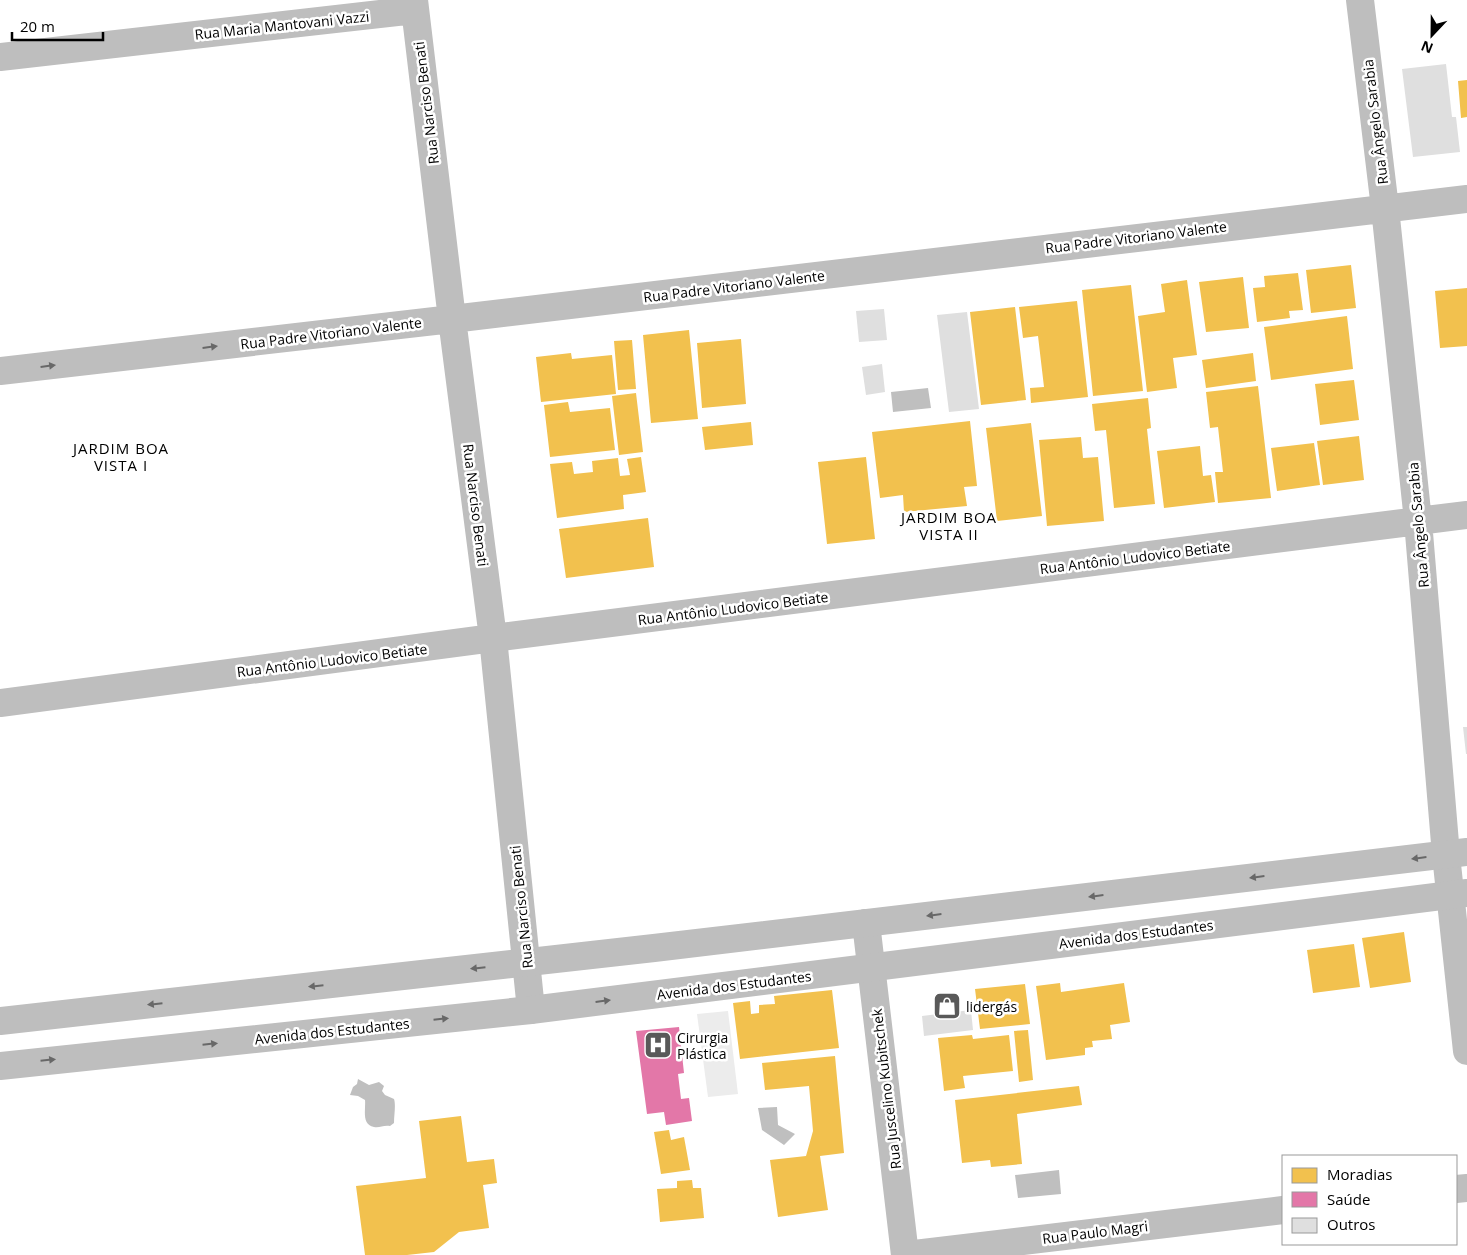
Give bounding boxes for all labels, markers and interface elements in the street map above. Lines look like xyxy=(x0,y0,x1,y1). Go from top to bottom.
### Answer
street label: Rua Maria Mantovani Vazzi xyxy=(194,6,370,44)
scale bar xyxy=(12,10,104,42)
north arrow xyxy=(1407,10,1457,60)
text: 20 m xyxy=(20,16,55,36)
text: N xyxy=(1418,37,1436,58)
street label: Rua Narciso Benati xyxy=(409,41,443,165)
street label: Rua Ângelo Sarabia xyxy=(1358,58,1392,186)
street label: Rua Padre Vitoriano Valente xyxy=(1044,216,1228,258)
street label: Rua Padre Vitoriano Valente xyxy=(642,265,826,307)
street label: Rua Padre Vitoriano Valente xyxy=(239,312,423,354)
one-way arrow xyxy=(202,343,218,351)
one-way arrow xyxy=(41,362,57,370)
district label: JARDIM BOA VISTA I xyxy=(71,438,169,475)
street label: Rua Narciso Benati xyxy=(459,443,493,567)
street label: Rua Ângelo Sarabia xyxy=(1403,461,1433,589)
district label: JARDIM BOA VISTA II xyxy=(899,507,997,544)
street label: Rua Antônio Ludovico Betiate xyxy=(1039,536,1232,578)
street label: Rua Antônio Ludovico Betiate xyxy=(637,587,830,629)
street label: Rua Antônio Ludovico Betiate xyxy=(236,639,429,681)
street label: Rua Narciso Benati xyxy=(505,845,537,969)
one-way arrow xyxy=(1410,854,1426,862)
one-way arrow xyxy=(1249,873,1265,881)
one-way arrow xyxy=(1088,892,1104,900)
one-way arrow xyxy=(926,911,942,919)
street label: Avenida dos Estudantes xyxy=(1058,915,1215,953)
one-way arrow xyxy=(470,964,486,972)
street label: Avenida dos Estudantes xyxy=(656,966,813,1004)
one-way arrow xyxy=(308,982,324,990)
shop icon: lidergás xyxy=(932,991,962,1021)
one-way arrow xyxy=(595,997,611,1005)
place label: lidergás xyxy=(966,997,1018,1016)
one-way arrow xyxy=(147,1000,163,1008)
street label: Rua Juscelino Kubitschek xyxy=(867,1007,905,1170)
street label: Avenida dos Estudantes xyxy=(254,1013,411,1049)
one-way arrow xyxy=(434,1015,450,1023)
place label: Cirurgia Plástica xyxy=(677,1028,728,1063)
hospital icon: Cirurgia Plástica xyxy=(643,1030,673,1060)
one-way arrow xyxy=(202,1040,218,1048)
one-way arrow xyxy=(41,1056,57,1064)
legend xyxy=(1282,1155,1457,1245)
text: Moradias xyxy=(1327,1164,1392,1184)
text: Saúde xyxy=(1327,1189,1370,1209)
text: Outros xyxy=(1327,1214,1376,1234)
street label: Rua Paulo Magri xyxy=(1041,1216,1149,1248)

